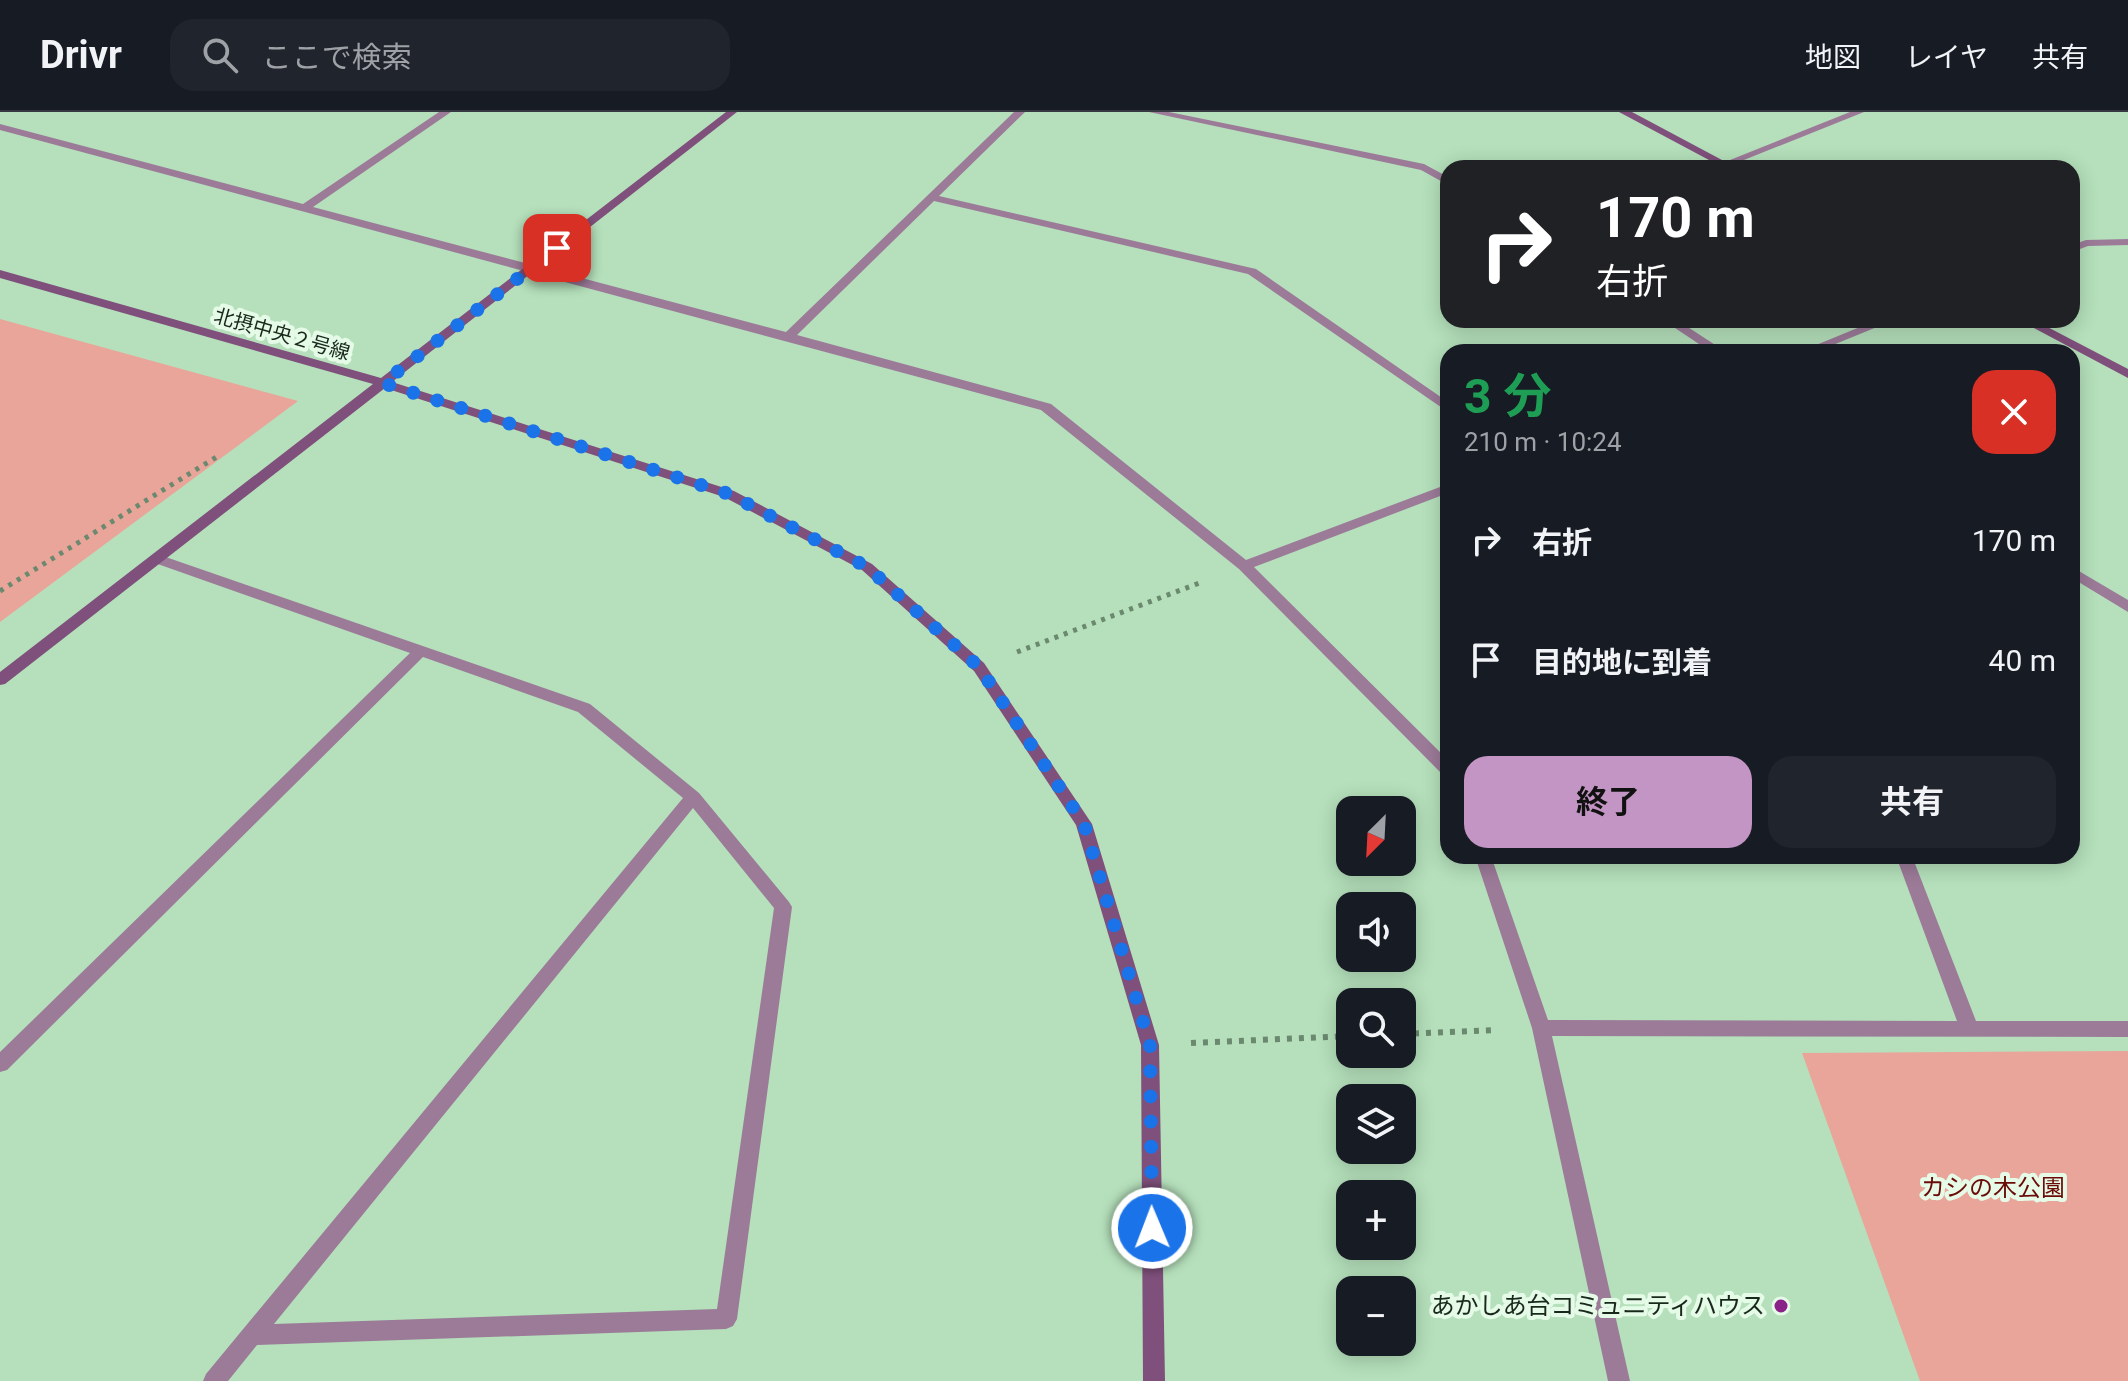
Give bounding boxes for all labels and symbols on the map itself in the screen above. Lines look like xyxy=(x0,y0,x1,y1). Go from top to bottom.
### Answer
pin xyxy=(523,214,591,282)
street label: 北摂中央２号線 xyxy=(211,303,353,365)
north arrow xyxy=(1336,796,1416,876)
park label: カシの木公園 xyxy=(1921,1174,2065,1202)
position arrow xyxy=(1110,1186,1194,1270)
place label: あかしあ台コミュニティハウス xyxy=(1430,1292,1765,1320)
marker: あかしあ台コミュニティハウス xyxy=(1772,1297,1790,1315)

